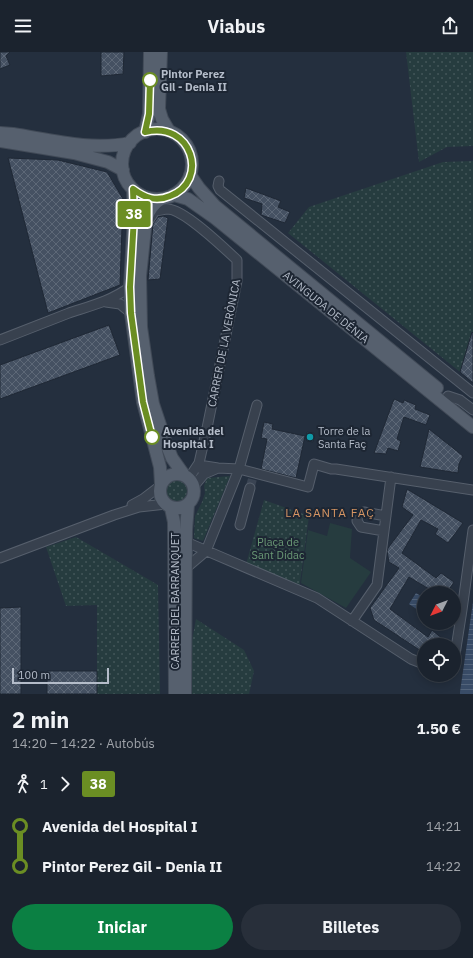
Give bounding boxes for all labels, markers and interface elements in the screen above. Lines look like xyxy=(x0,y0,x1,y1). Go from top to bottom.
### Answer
icon: menu xyxy=(12,15,34,37)
text: Viabus xyxy=(208,15,265,38)
icon: share xyxy=(439,15,461,37)
place label: Pintor Perez Gil - Denia II xyxy=(161,67,227,94)
marker: Pintor Perez Gil - Denia II xyxy=(142,72,158,88)
line badge: 38 xyxy=(116,201,152,227)
text: 38 xyxy=(126,205,142,223)
street label: AVINGUDA DE DÉNIA xyxy=(280,268,372,346)
street label: CARRER DE LA VERÒNICA xyxy=(205,278,243,408)
place label: Avenida del Hospital I xyxy=(163,424,224,451)
place label: Torre de la Santa Faç xyxy=(318,424,370,451)
marker: Avenida del Hospital I xyxy=(144,429,160,445)
marker: Torre de la Santa Faç xyxy=(305,432,315,442)
district label: LA SANTA FAÇ xyxy=(285,505,375,520)
street label: CARRER DEL BARRANQUET xyxy=(168,532,182,669)
park label: Plaça de Sant Dídac xyxy=(252,535,305,562)
north arrow xyxy=(417,586,461,630)
map controls xyxy=(417,586,461,682)
button: locate xyxy=(417,638,461,682)
scale bar xyxy=(12,666,109,685)
text: 100 m xyxy=(18,668,50,682)
text: 2 min xyxy=(12,705,69,734)
text: 1.50 € xyxy=(416,719,461,738)
text: 14:20 – 14:22 · Autobús xyxy=(12,735,155,752)
icon: walk xyxy=(12,773,34,795)
icon: forward xyxy=(54,773,76,795)
text: 38 xyxy=(90,775,107,793)
text: 1 xyxy=(40,776,48,793)
text: Avenida del Hospital I xyxy=(42,817,197,836)
text: 14:21 xyxy=(426,818,461,835)
text: Pintor Perez Gil - Denia II xyxy=(42,857,222,876)
text: 14:22 xyxy=(426,858,461,875)
button: Iniciar xyxy=(12,904,233,950)
button: Billetes xyxy=(241,904,461,950)

